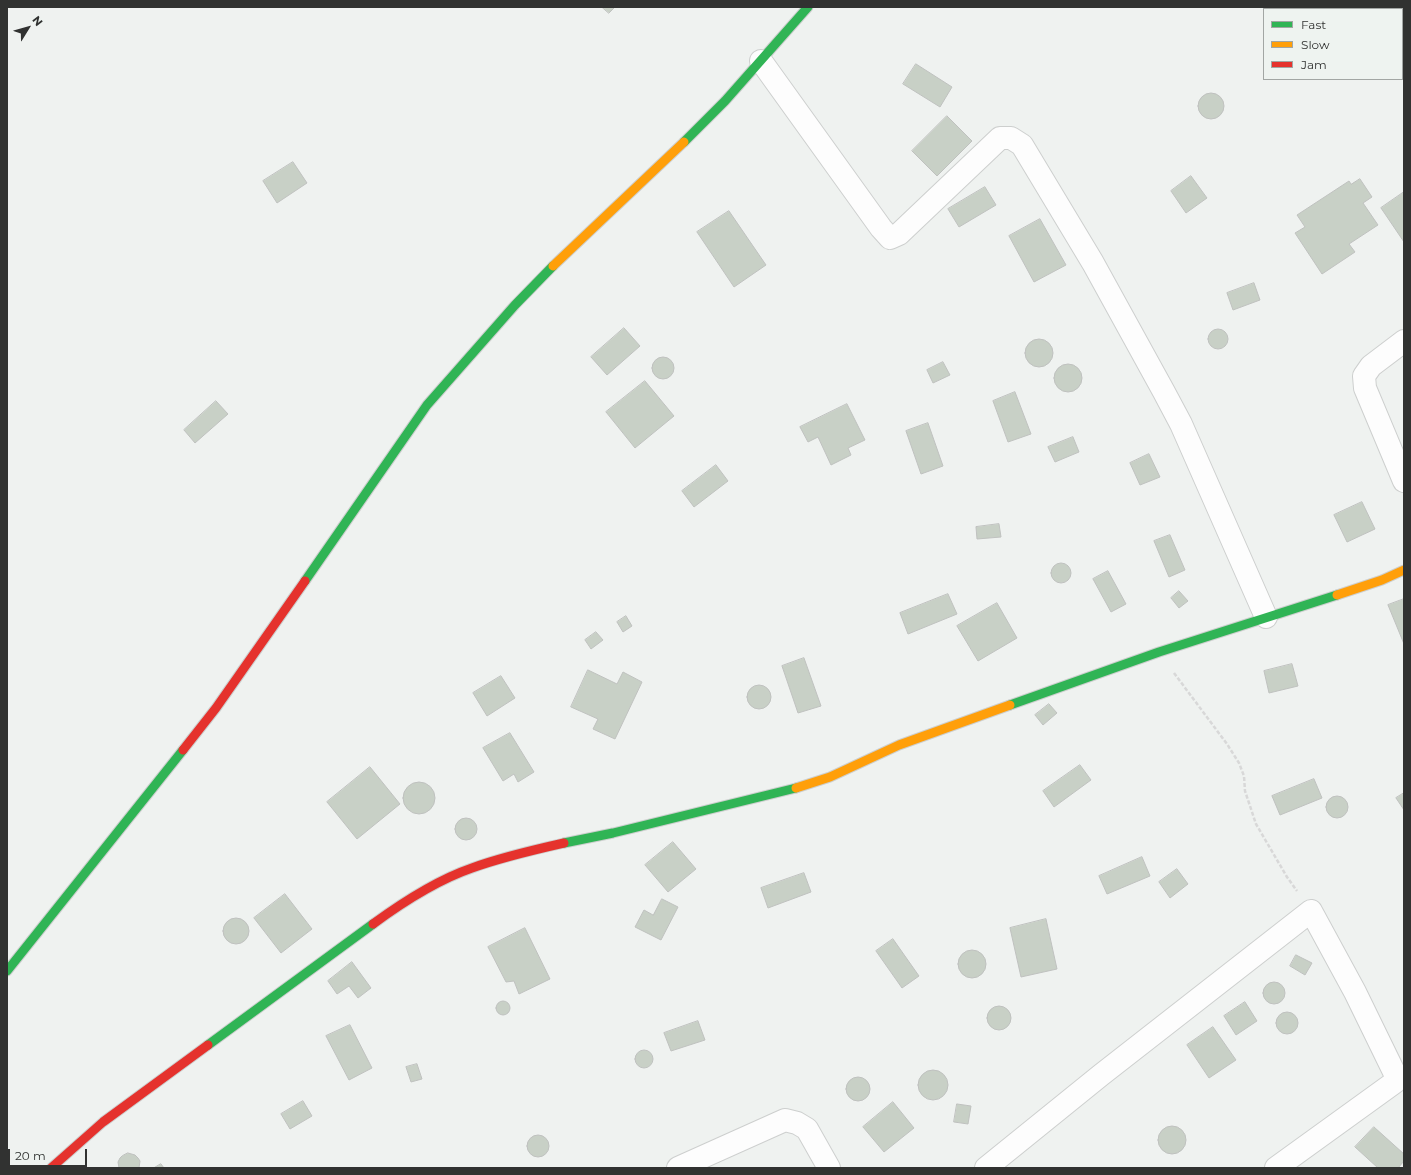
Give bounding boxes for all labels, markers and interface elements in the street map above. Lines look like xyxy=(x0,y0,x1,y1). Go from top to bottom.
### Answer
north arrow xyxy=(8,8,48,48)
legend xyxy=(1263,8,1403,80)
text: N xyxy=(29,13,46,29)
text: Fast xyxy=(1301,17,1326,32)
text: Slow xyxy=(1301,37,1330,52)
text: Jam xyxy=(1301,57,1327,72)
scale bar xyxy=(10,1141,89,1167)
text: 20 m xyxy=(15,1148,46,1163)

